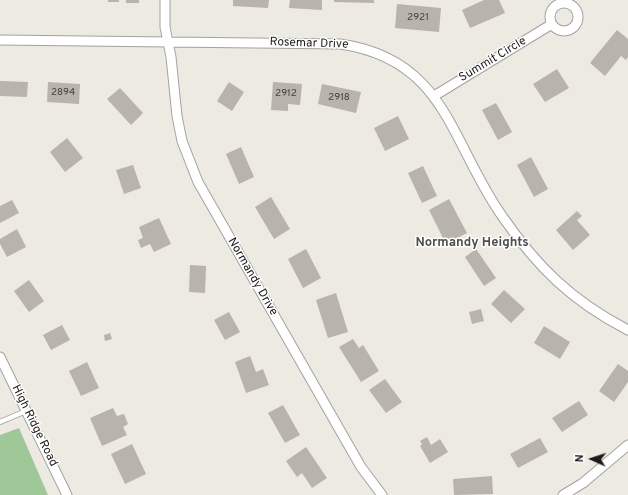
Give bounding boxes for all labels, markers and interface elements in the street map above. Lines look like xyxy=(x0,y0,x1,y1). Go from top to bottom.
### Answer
house number: 2921 xyxy=(407,12,429,24)
street label: Summit Circle xyxy=(457,34,529,86)
street label: Rosemar Drive xyxy=(269,35,349,53)
house number: 2894 xyxy=(51,87,75,99)
house number: 2912 xyxy=(275,88,297,100)
house number: 2918 xyxy=(328,92,350,104)
street label: Normandy Drive xyxy=(224,235,280,319)
district label: Normandy Heights xyxy=(415,235,529,251)
street label: High Ridge Road xyxy=(8,383,60,469)
north arrow xyxy=(572,439,612,479)
text: N xyxy=(573,454,587,463)

